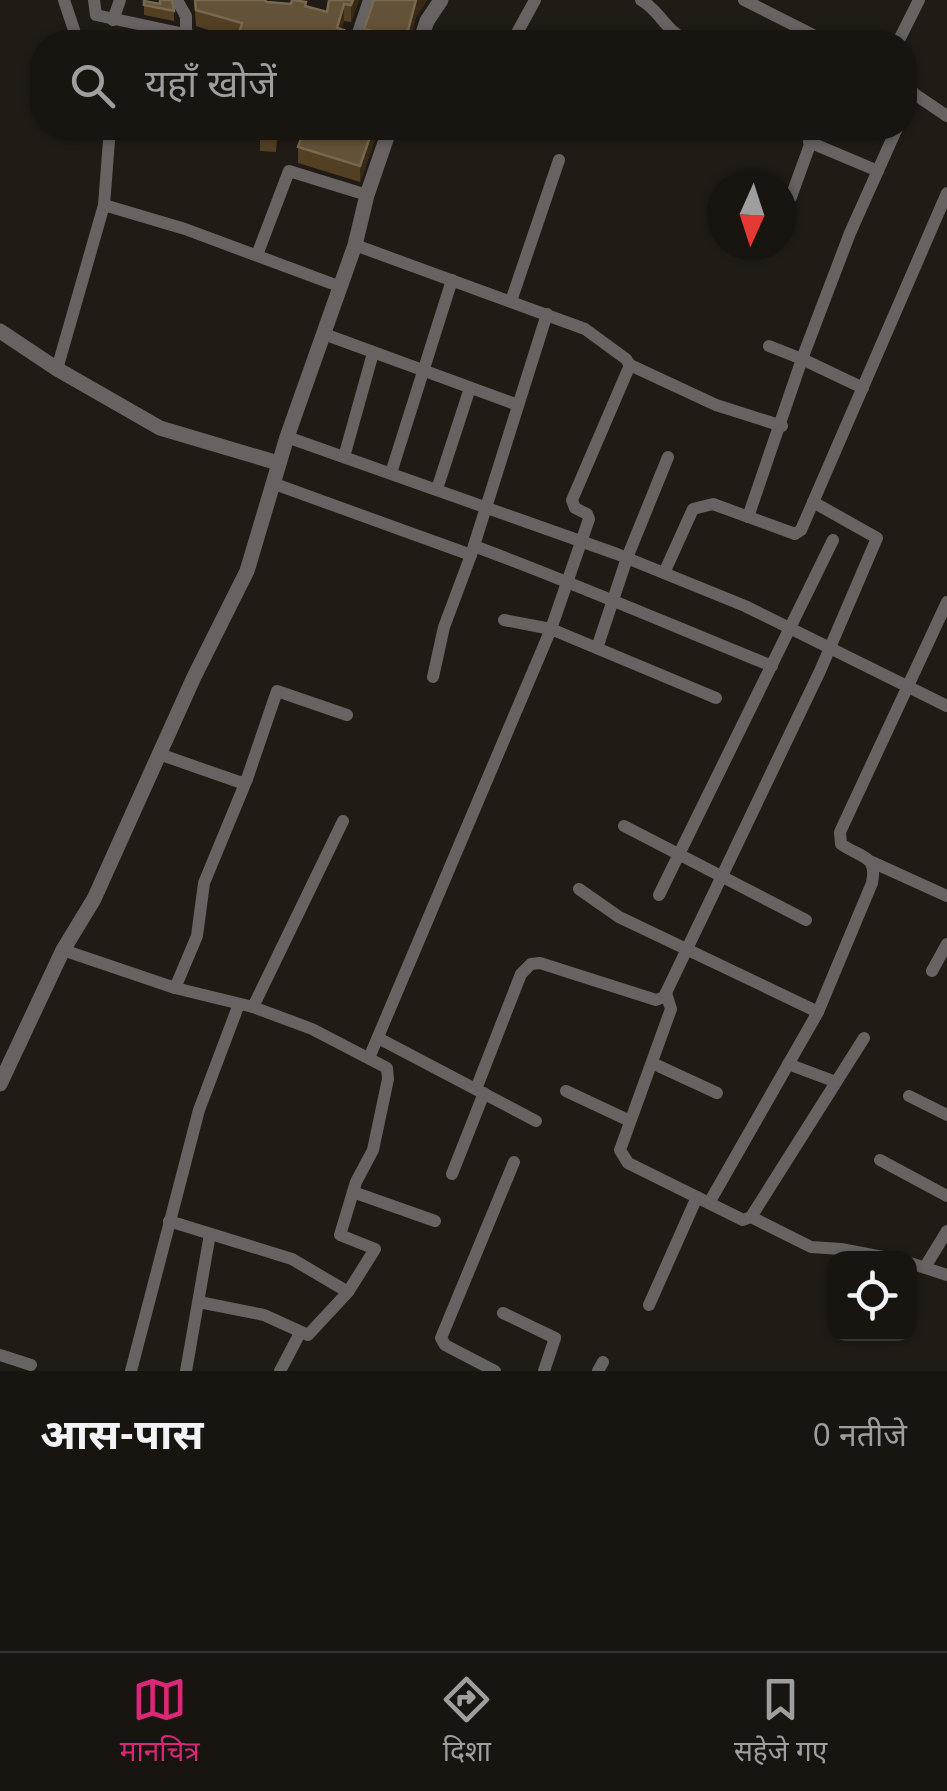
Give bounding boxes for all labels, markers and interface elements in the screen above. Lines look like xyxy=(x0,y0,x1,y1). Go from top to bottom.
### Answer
search box xyxy=(30,30,917,140)
icon: search xyxy=(65,58,120,113)
text: यहाँ खोजें xyxy=(145,58,276,107)
north arrow xyxy=(707,170,797,260)
map controls xyxy=(827,1251,917,1341)
button: locate xyxy=(827,1251,917,1341)
text: आस-पास xyxy=(40,1406,203,1461)
text: 0 नतीजे xyxy=(813,1413,907,1455)
tab: मानचित्र xyxy=(120,1672,200,1772)
tab: दिशा xyxy=(439,1672,494,1772)
tab: सहेजे गए xyxy=(734,1672,827,1772)

